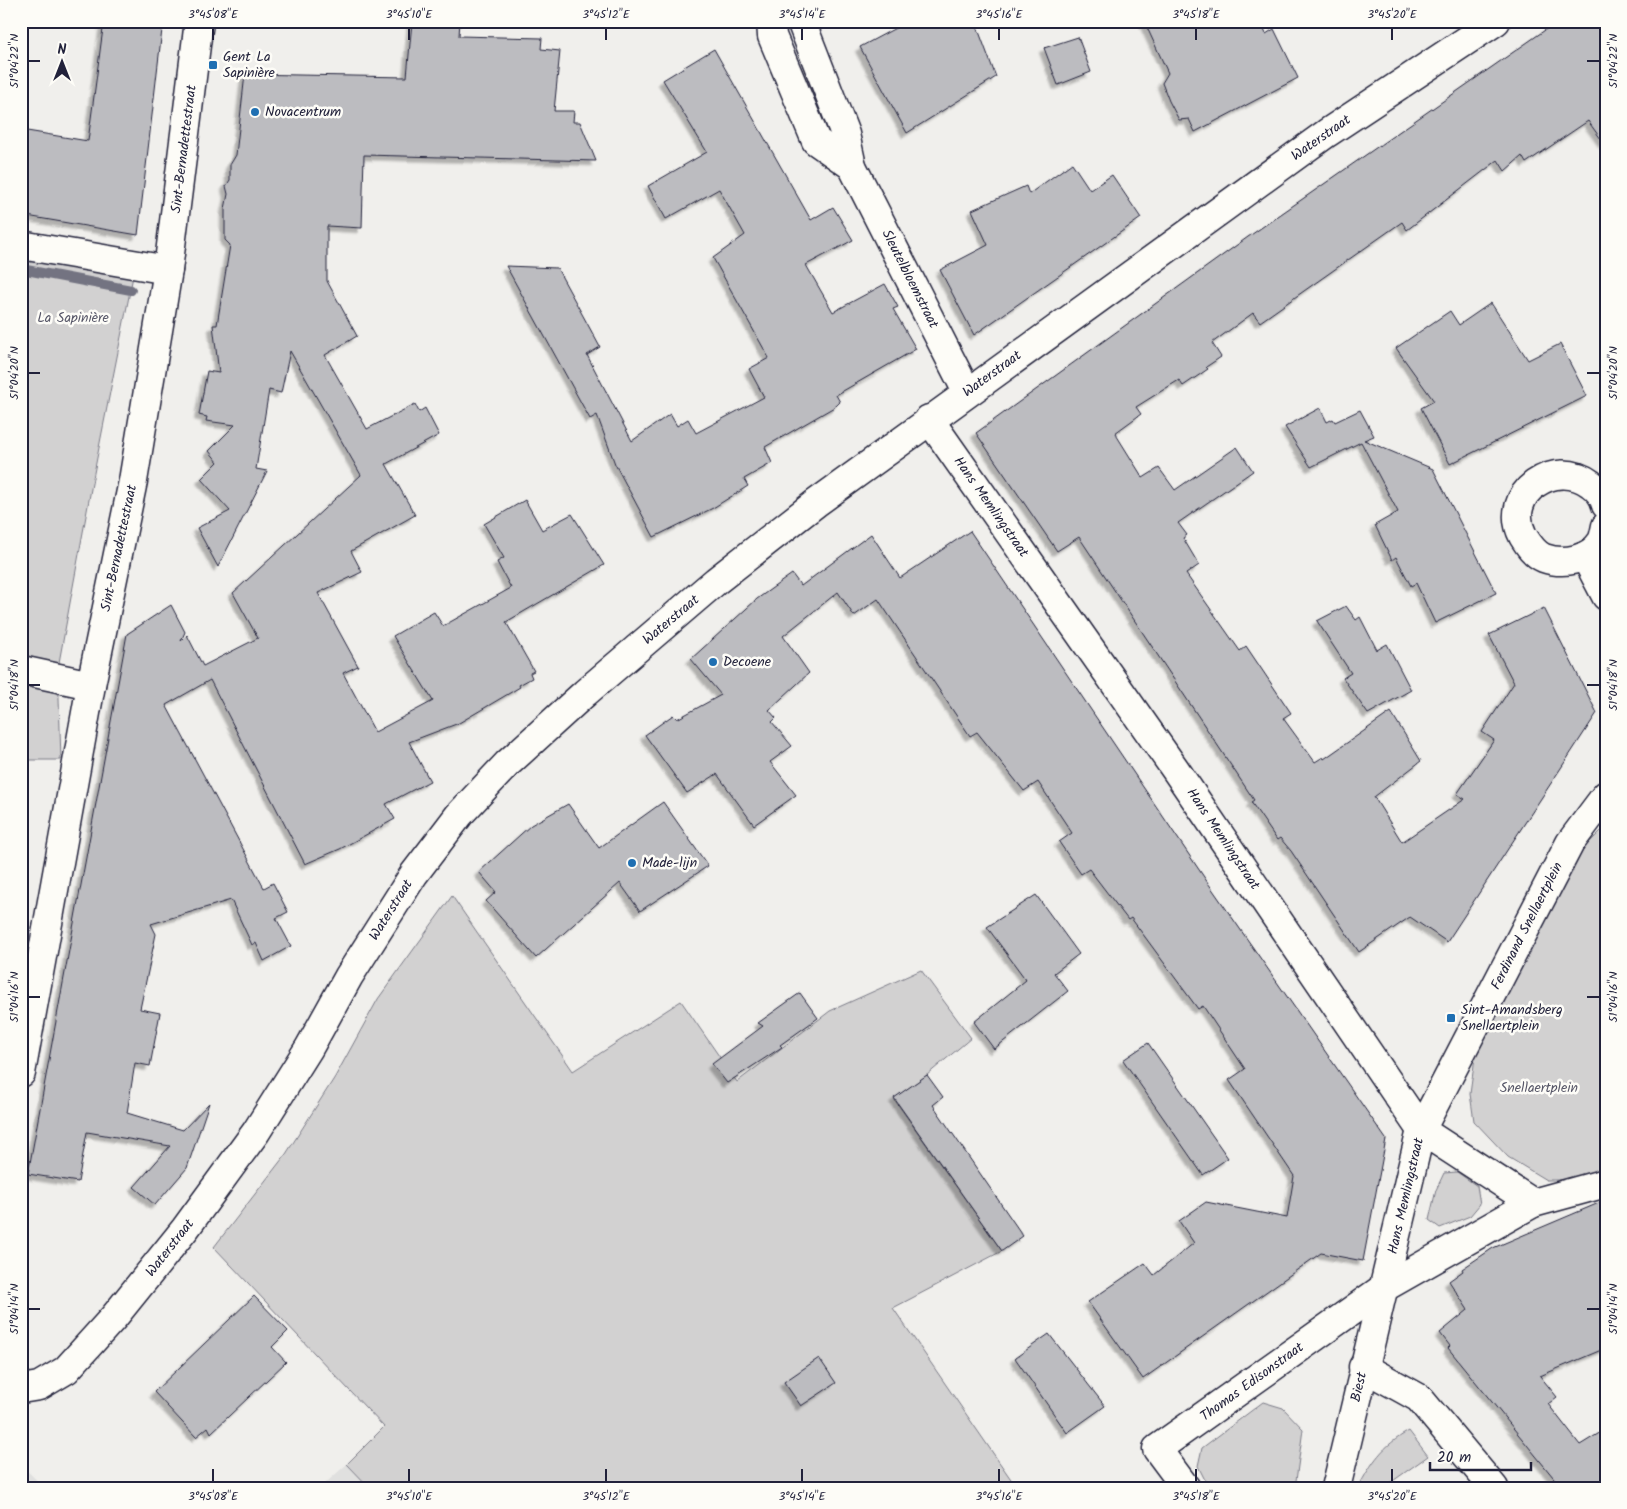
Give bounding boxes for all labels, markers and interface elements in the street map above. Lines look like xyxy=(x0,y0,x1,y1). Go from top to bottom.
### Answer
text: 3°45'08"E xyxy=(188,5,239,24)
text: 3°45'10"E xyxy=(386,5,433,24)
text: 3°45'12"E xyxy=(582,5,631,24)
text: 3°45'14"E xyxy=(778,5,827,24)
text: 3°45'16"E xyxy=(975,5,1024,24)
text: 3°45'18"E xyxy=(1172,5,1221,24)
text: 3°45'20"E xyxy=(1367,5,1418,24)
text: 51°04'22"N xyxy=(5,34,24,88)
text: 51°04'22"N xyxy=(1604,34,1623,88)
north arrow xyxy=(38,38,88,88)
text: N xyxy=(58,39,67,61)
place label: Gent La Sapinière xyxy=(223,46,276,84)
marker: Gent La Sapinière xyxy=(207,59,219,71)
street label: Sint-Bernadettestraat xyxy=(165,83,203,214)
place label: Novacentrum xyxy=(265,101,341,123)
marker: Novacentrum xyxy=(249,106,261,118)
street label: Waterstraat xyxy=(1287,109,1356,167)
street label: Sleutelbloemstraat xyxy=(876,226,945,333)
park label: La Sapinière xyxy=(37,307,110,329)
street label: Waterstraat xyxy=(958,345,1027,403)
text: 51°04'20"N xyxy=(5,346,24,400)
text: 51°04'20"N xyxy=(1604,346,1623,400)
street label: Hans Memlingstraat xyxy=(948,452,1034,562)
street label: Sint-Bernadettestraat xyxy=(95,482,143,613)
street label: Waterstraat xyxy=(638,589,705,650)
place label: Decoene xyxy=(723,651,772,673)
marker: Decoene xyxy=(707,656,719,668)
text: 51°04'18"N xyxy=(5,659,24,711)
text: 51°04'18"N xyxy=(1604,659,1623,711)
street label: Hans Memlingstraat xyxy=(1181,784,1266,895)
place label: Made-lijn xyxy=(642,852,697,874)
marker: Made-lijn xyxy=(626,857,638,869)
street label: Ferdinand Snellaertplein xyxy=(1485,858,1569,994)
street label: Waterstraat xyxy=(364,875,419,945)
text: 51°04'16"N xyxy=(5,971,24,1023)
text: 51°04'16"N xyxy=(1604,971,1623,1023)
place label: Sint-Amandsberg Snellaertplein xyxy=(1461,999,1563,1037)
marker: Sint-Amandsberg Snellaertplein xyxy=(1445,1012,1457,1024)
park label: Snellaertplein xyxy=(1500,1077,1578,1099)
street label: Hans Memlingstraat xyxy=(1382,1135,1430,1256)
street label: Waterstraat xyxy=(140,1214,200,1282)
text: 51°04'14"N xyxy=(5,1283,24,1335)
text: 51°04'14"N xyxy=(1604,1283,1623,1335)
street label: Thomas Edisonstraat xyxy=(1196,1336,1309,1427)
street label: Biest xyxy=(1345,1369,1373,1404)
scale bar xyxy=(1430,1439,1531,1471)
text: 20 m xyxy=(1437,1446,1471,1470)
text: 3°45'08"E xyxy=(188,1487,239,1506)
text: 3°45'10"E xyxy=(386,1487,433,1506)
text: 3°45'12"E xyxy=(582,1487,631,1506)
text: 3°45'14"E xyxy=(778,1487,827,1506)
text: 3°45'16"E xyxy=(975,1487,1024,1506)
text: 3°45'18"E xyxy=(1172,1487,1221,1506)
text: 3°45'20"E xyxy=(1367,1487,1418,1506)

